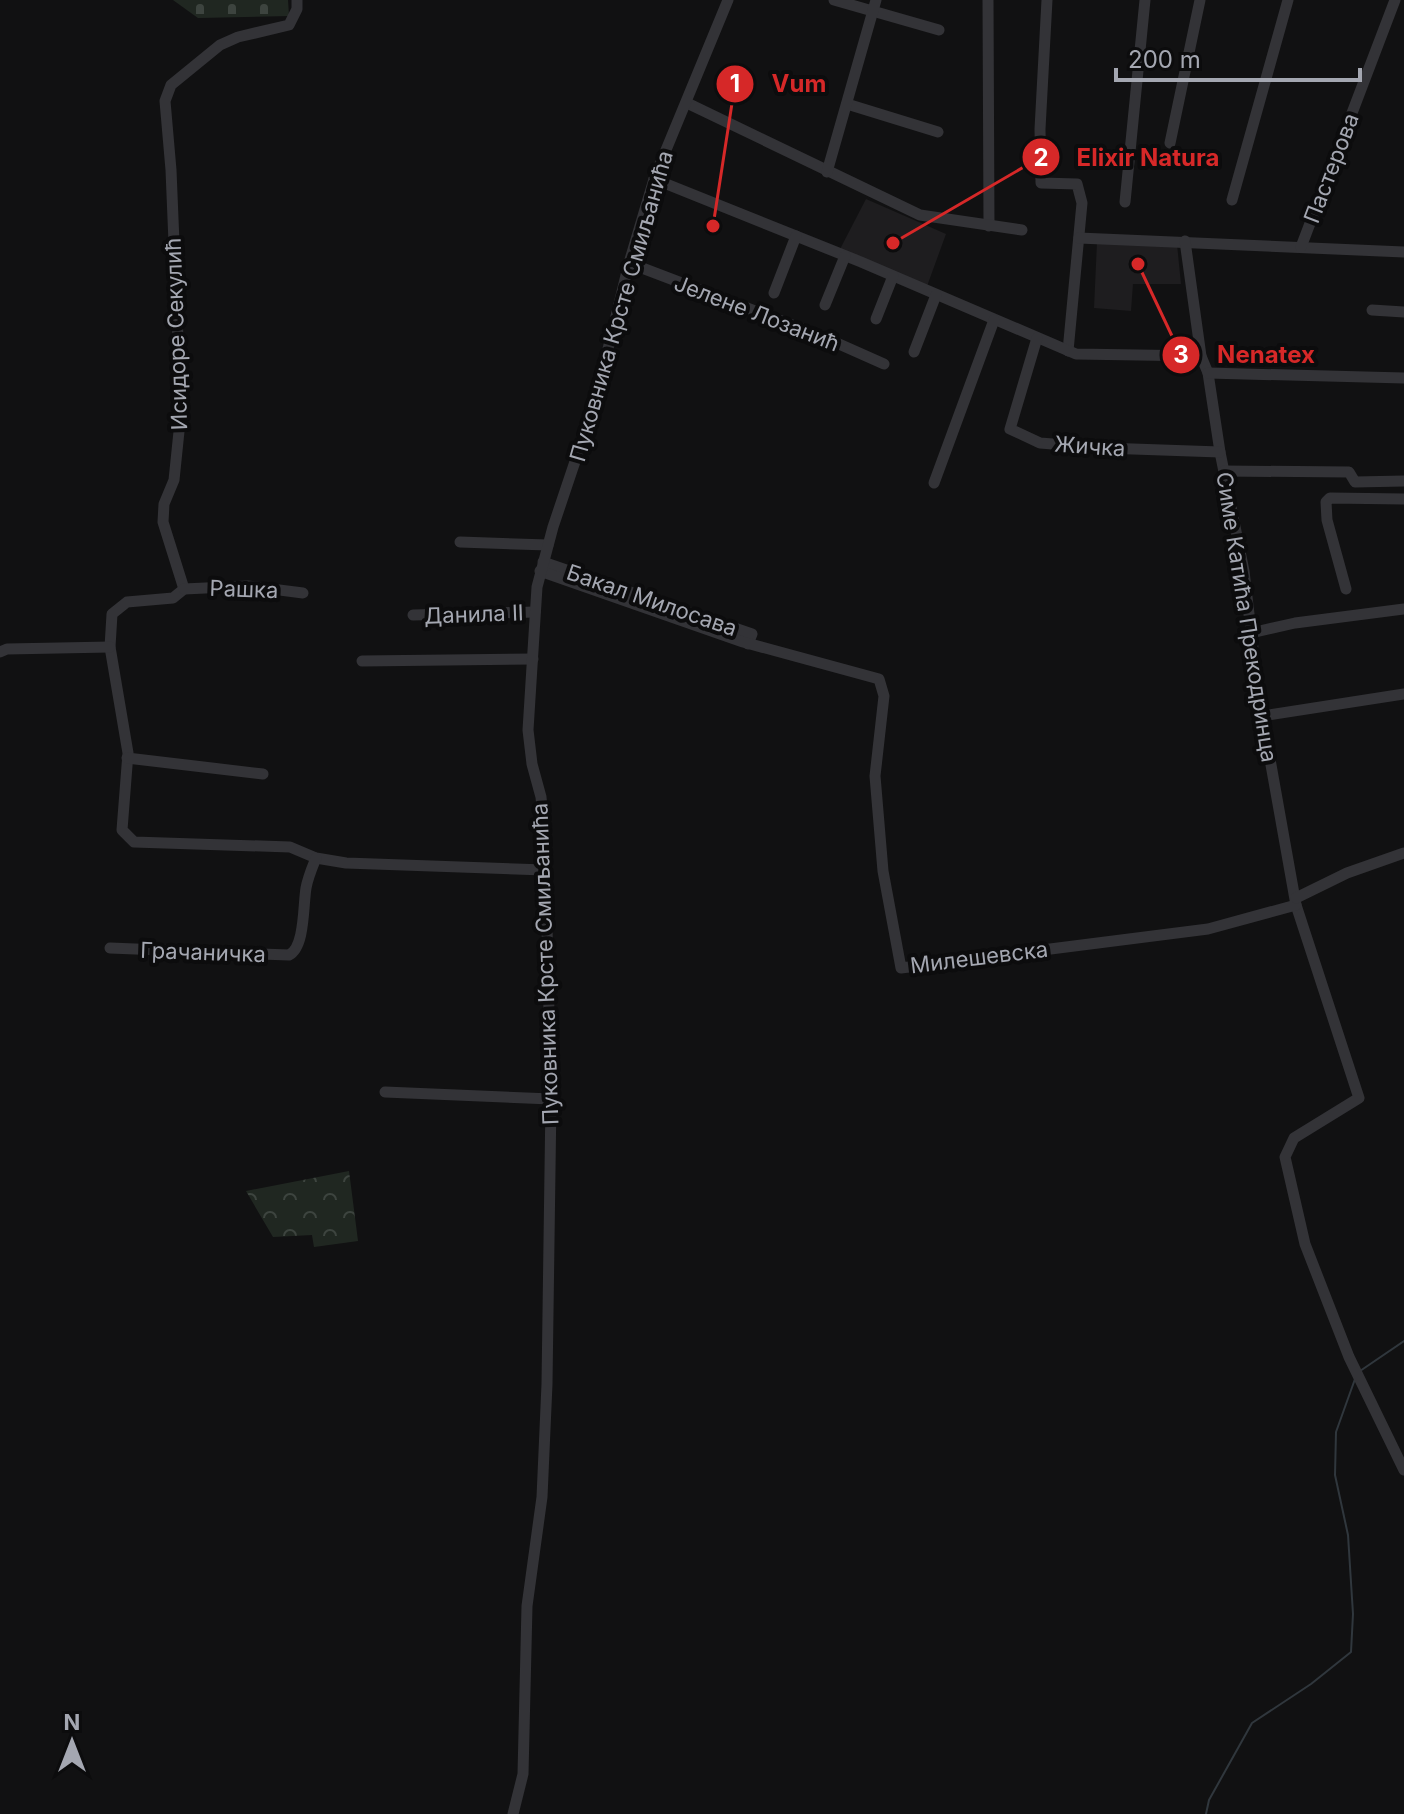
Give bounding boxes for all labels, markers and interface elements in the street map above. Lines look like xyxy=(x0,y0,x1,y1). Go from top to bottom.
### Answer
scale bar xyxy=(1116,32,1360,82)
text: 200 m xyxy=(1128,45,1201,74)
callout: Vum xyxy=(715,60,842,108)
text: 1 xyxy=(730,69,740,98)
text: Vum xyxy=(772,69,826,98)
street label: Пастерова xyxy=(1298,109,1364,227)
callout: Elixir Natura xyxy=(1021,133,1235,181)
text: 2 xyxy=(1033,143,1049,172)
text: Elixir Natura xyxy=(1077,143,1219,172)
street label: Пуковника Крсте Смиљанића xyxy=(564,148,678,464)
street label: Исидоре Секулић xyxy=(160,237,192,431)
street label: Јелене Лозанић xyxy=(671,270,843,356)
callout: Nenatex xyxy=(1161,331,1330,379)
text: 3 xyxy=(1173,340,1189,369)
text: Nenatex xyxy=(1217,340,1315,369)
street label: Жичка xyxy=(1054,431,1126,461)
street label: Симе Катића Прекодринца xyxy=(1211,470,1283,764)
street label: Бакал Милосава xyxy=(563,559,741,641)
street label: Рашка xyxy=(209,575,279,603)
street label: Данила II xyxy=(424,599,524,629)
street label: Пуковника Крсте Смиљанића xyxy=(526,803,564,1125)
street label: Милешевска xyxy=(909,936,1049,978)
street label: Грачаничка xyxy=(140,937,266,967)
north arrow xyxy=(32,1702,112,1782)
text: N xyxy=(64,1709,80,1735)

